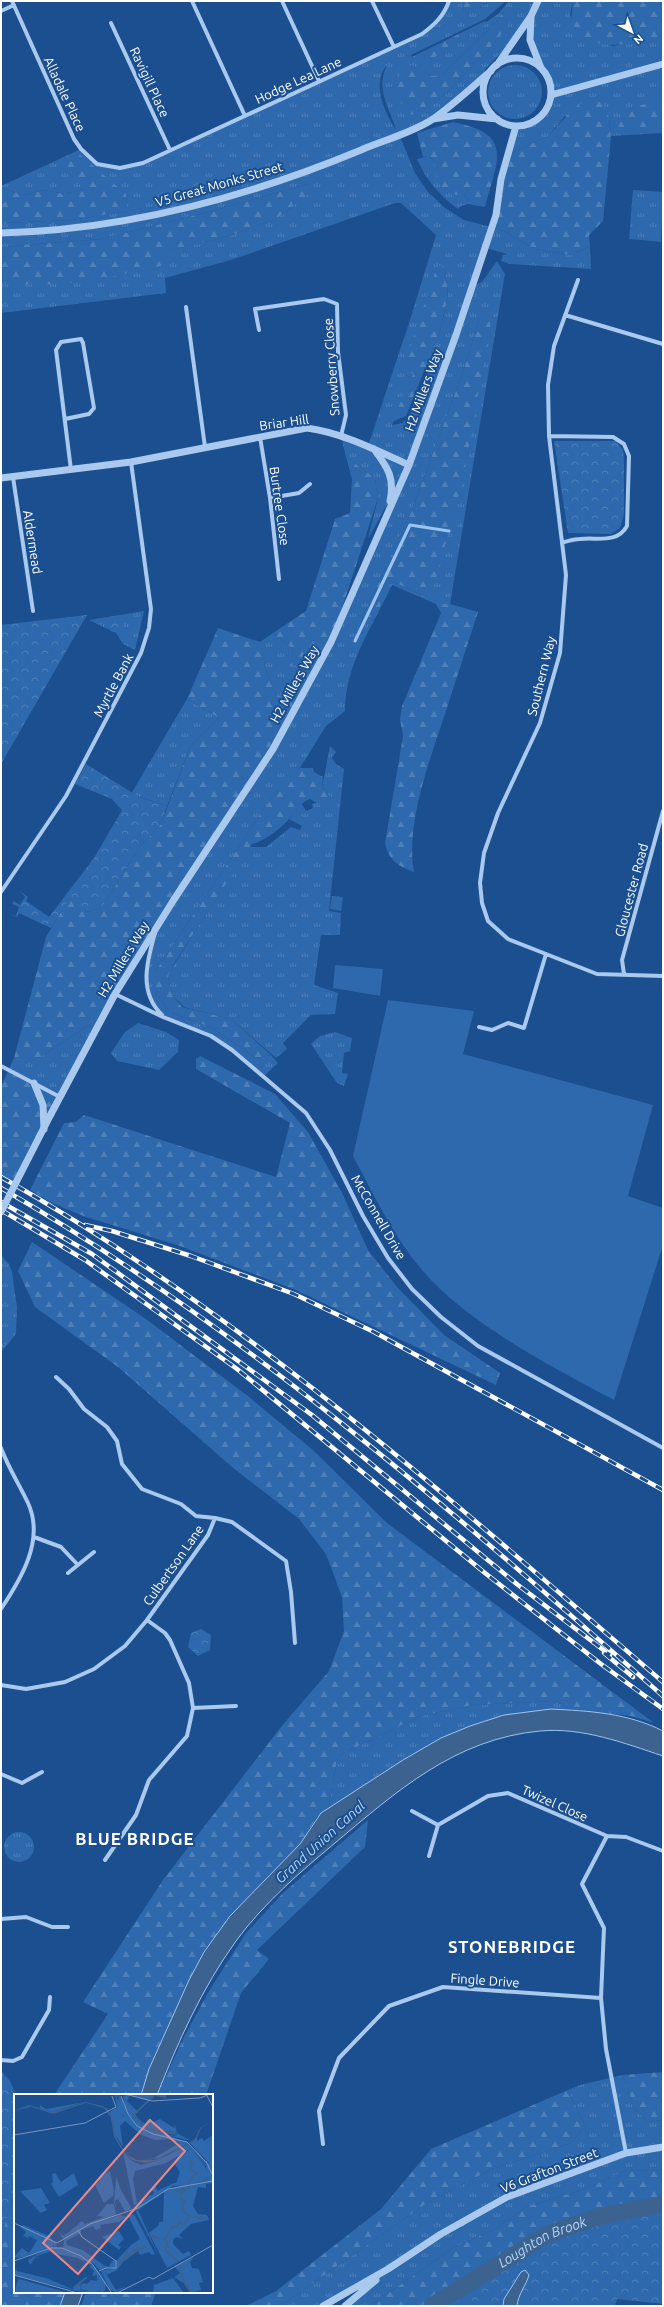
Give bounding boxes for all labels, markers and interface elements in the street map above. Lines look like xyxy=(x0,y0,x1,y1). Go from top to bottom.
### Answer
north arrow xyxy=(612,12,652,52)
text: N xyxy=(632,32,646,47)
street label: Ravigill Place xyxy=(128,45,172,119)
street label: Alladale Place xyxy=(42,54,88,134)
street label: Hodge Lea Lane xyxy=(253,54,343,106)
street label: V5 Great Monks Street xyxy=(154,159,284,209)
street label: Snowberry Close xyxy=(321,318,341,416)
street label: H2 Millers Way xyxy=(402,347,444,433)
street label: Briar Hill xyxy=(258,412,310,432)
street label: Burtree Close xyxy=(268,466,292,546)
street label: Aldermead xyxy=(21,509,45,575)
street label: Southern Way xyxy=(524,635,558,717)
street label: H2 Millers Way xyxy=(267,643,321,725)
street label: Myrtle Bank xyxy=(90,650,136,719)
street label: Gloucester Road xyxy=(612,842,650,938)
street label: H2 Millers Way xyxy=(95,919,151,999)
street label: McConnell Drive xyxy=(349,1172,409,1262)
street label: Culbertson Lane xyxy=(140,1522,206,1608)
street label: Twizel Close xyxy=(520,1782,590,1824)
water label: Grand Union Canal xyxy=(272,1797,368,1887)
district label: BLUE BRIDGE xyxy=(75,1829,195,1848)
district label: STONEBRIDGE xyxy=(448,1937,576,1956)
street label: Fingle Drive xyxy=(450,1971,520,1989)
inset map xyxy=(14,2094,213,2293)
street label: V6 Grafton Street xyxy=(498,2145,600,2195)
water label: Loughton Brook xyxy=(495,2213,589,2271)

